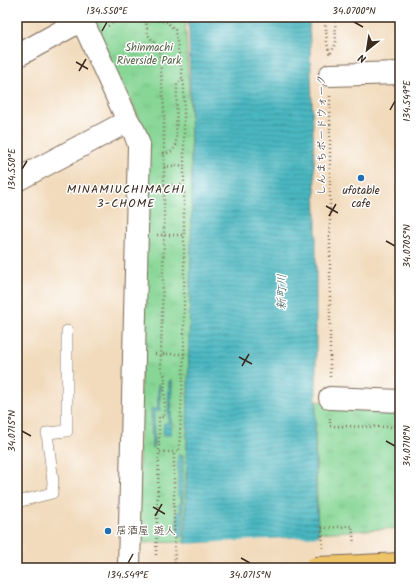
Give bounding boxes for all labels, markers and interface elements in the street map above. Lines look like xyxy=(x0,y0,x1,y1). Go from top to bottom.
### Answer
text: 134.550°E xyxy=(86,3,129,19)
text: 34.0700°N xyxy=(332,3,376,19)
north arrow xyxy=(347,30,387,70)
park label: Shinmachi Riverside Park xyxy=(117,39,182,70)
text: N xyxy=(355,48,370,67)
street label: しんまちボードウォーク xyxy=(313,75,331,196)
text: 134.549°E xyxy=(399,79,415,122)
text: 134.550°E xyxy=(4,147,20,190)
marker: ufotable cafe xyxy=(356,173,366,183)
district label: MINAMIUCHIMACHI 3-CHOME xyxy=(67,180,185,213)
place label: ufotable cafe xyxy=(342,182,380,213)
text: 34.0705°N xyxy=(399,224,415,268)
water label: 新町川 xyxy=(272,274,292,310)
text: 34.0715°N xyxy=(4,410,20,452)
text: 34.0710°N xyxy=(399,425,415,467)
place label: 居酒屋 遊人 xyxy=(116,522,175,540)
marker: 居酒屋 遊人 xyxy=(103,526,113,536)
text: 134.549°E xyxy=(107,567,150,583)
text: 34.0715°N xyxy=(229,567,271,583)

